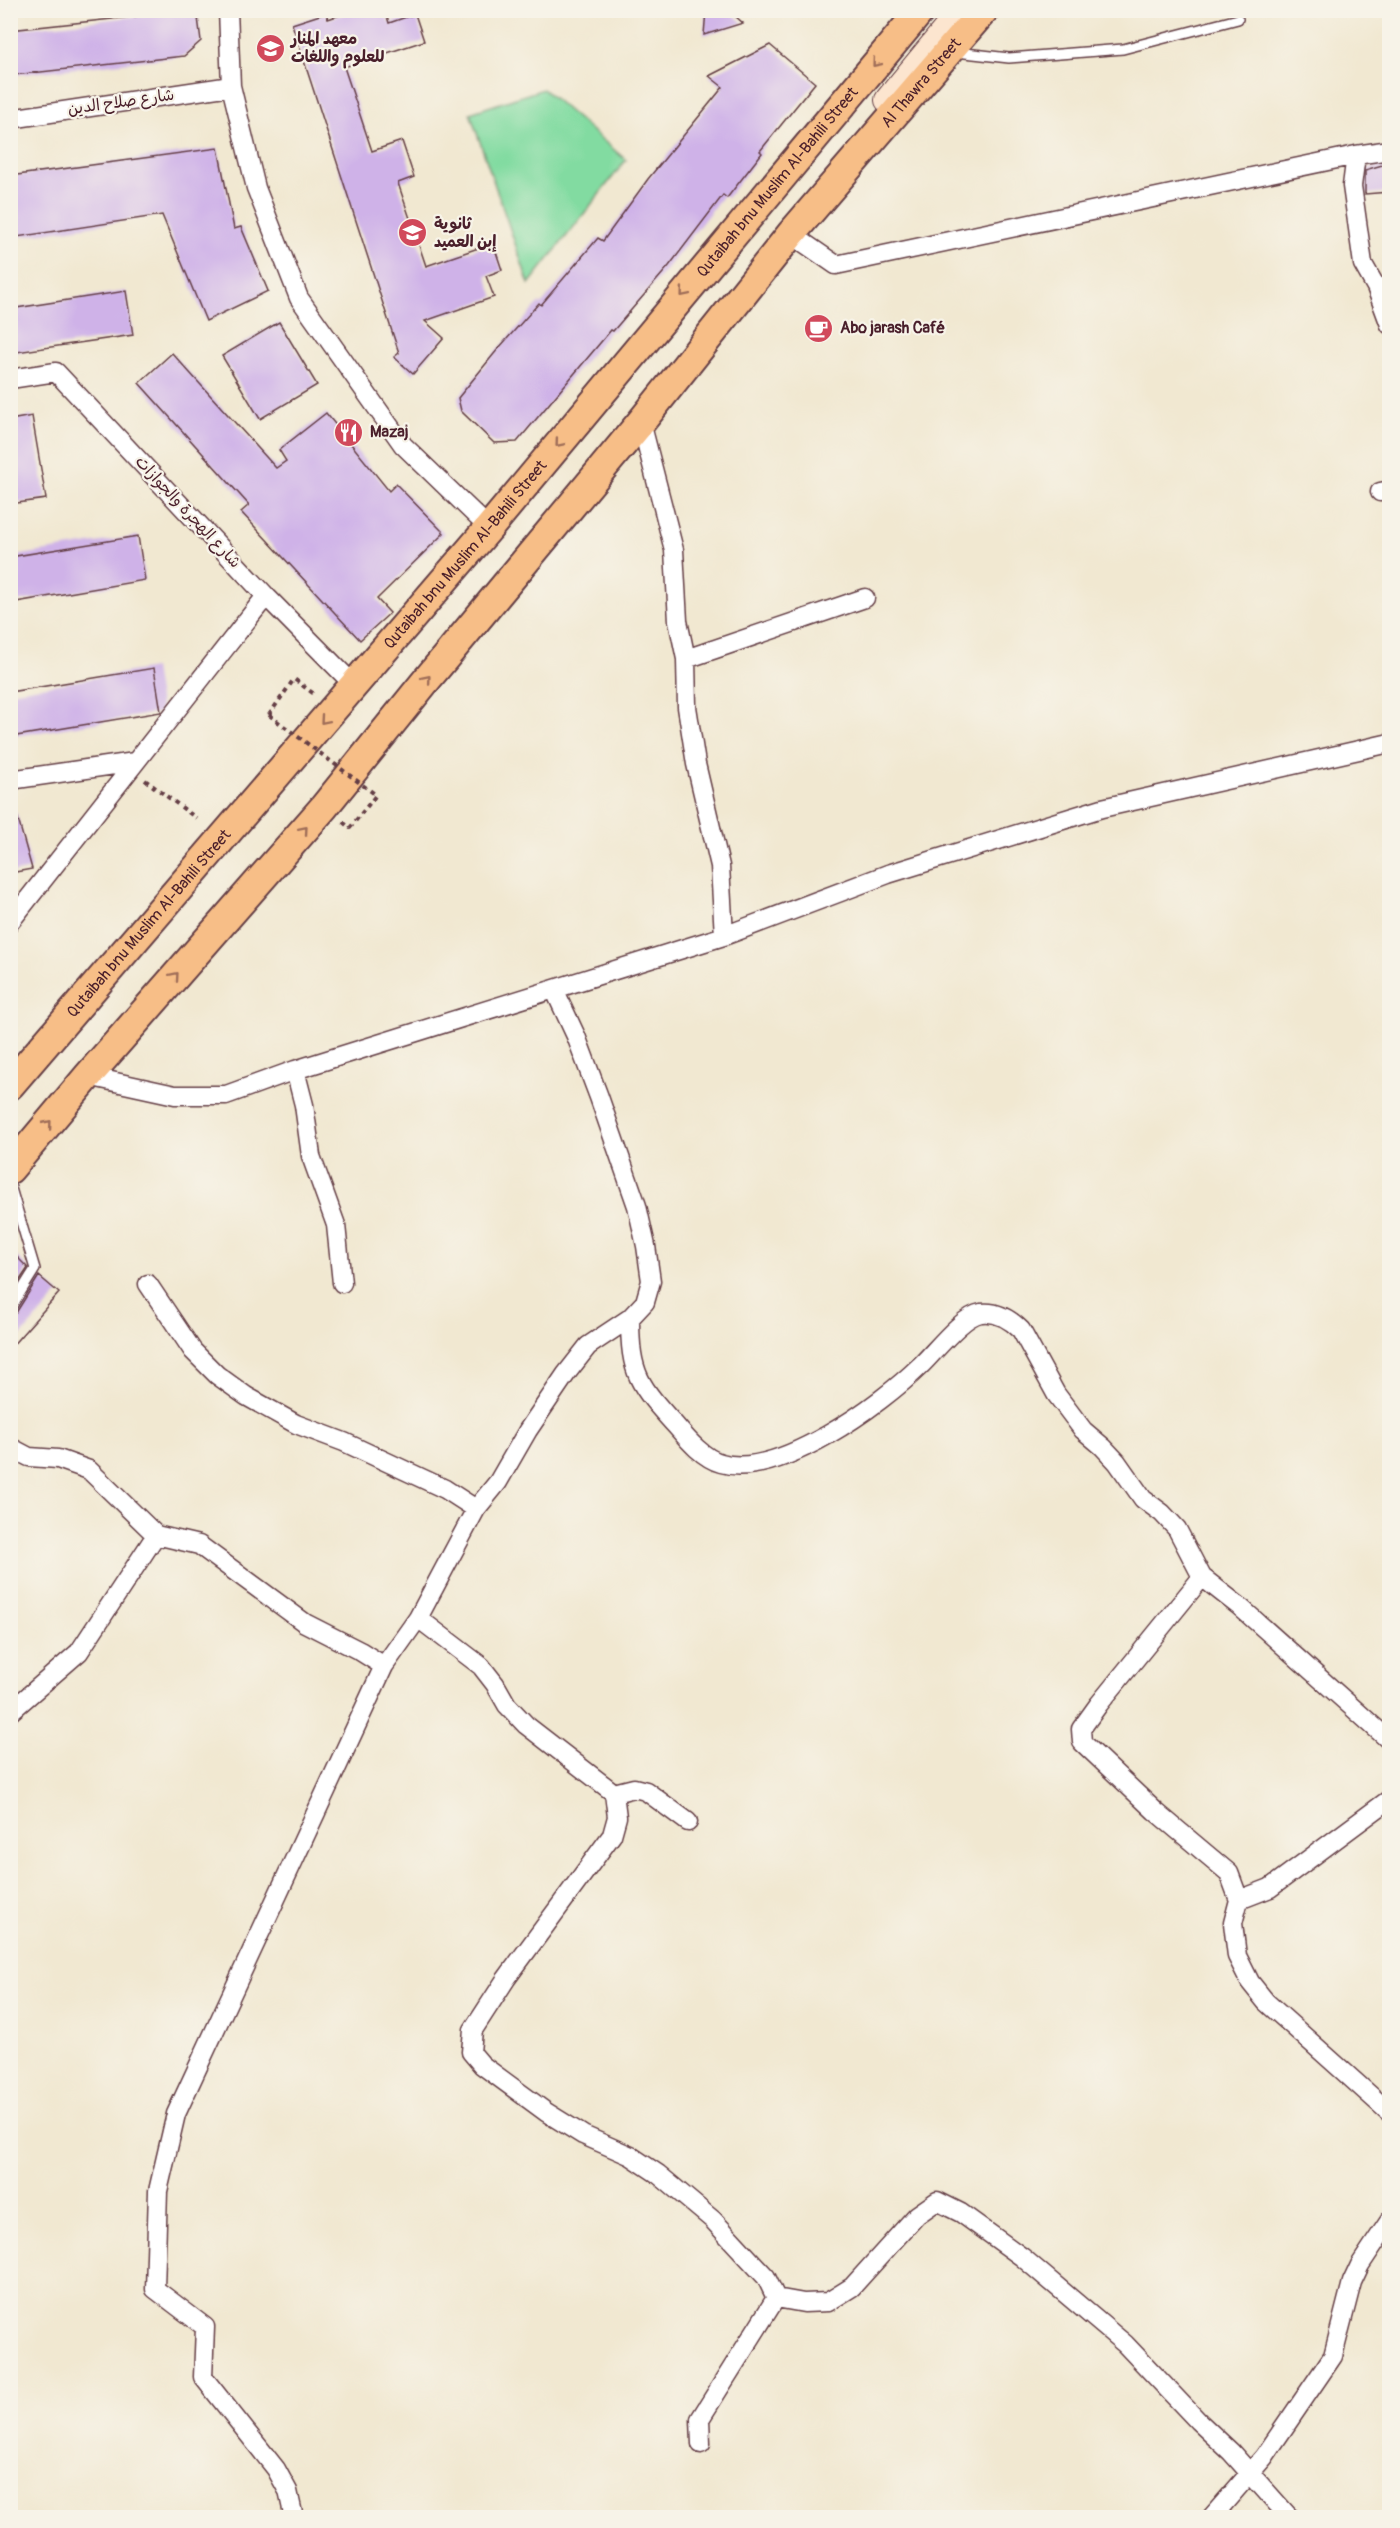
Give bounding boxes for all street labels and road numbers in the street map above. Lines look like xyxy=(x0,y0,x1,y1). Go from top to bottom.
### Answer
street label: Al Thawra Street xyxy=(877,33,966,132)
street label: Qutaibah bnu Muslim Al-Bahili Street xyxy=(692,82,863,281)
street label: شارع صلاح الدين xyxy=(66,85,176,120)
street label: شارع الهجرة والجوازات xyxy=(130,452,245,573)
street label: Qutaibah bnu Muslim Al-Bahili Street xyxy=(379,456,552,653)
street label: Qutaibah bnu Muslim Al-Bahili Street xyxy=(62,825,236,1022)

